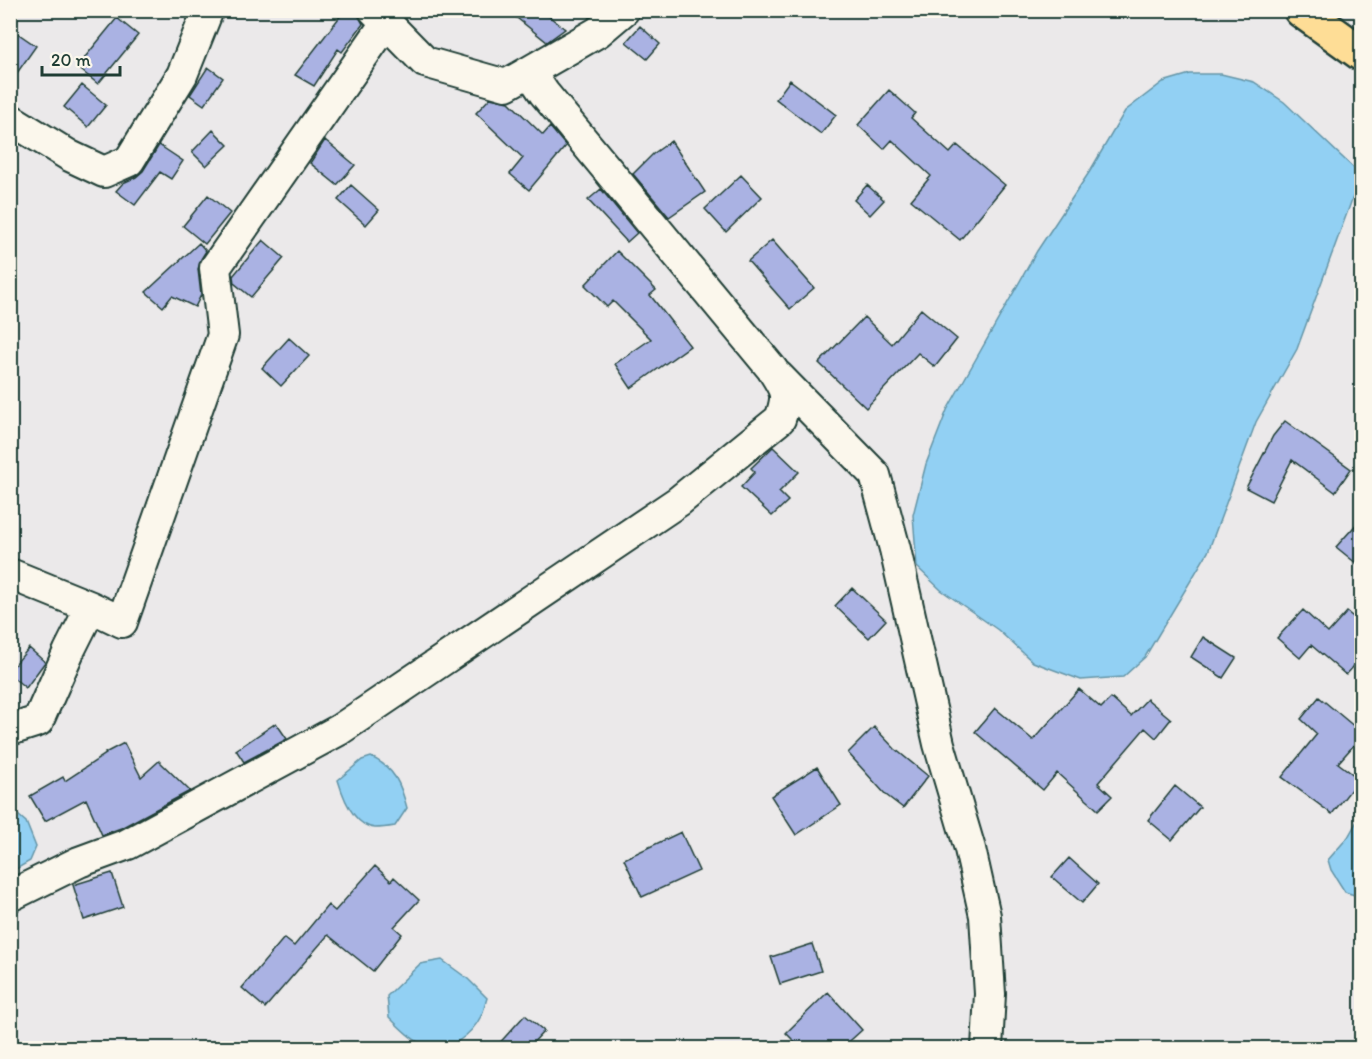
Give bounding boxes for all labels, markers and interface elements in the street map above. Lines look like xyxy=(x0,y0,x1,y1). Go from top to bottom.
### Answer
scale bar xyxy=(42,39,120,77)
text: 20 m xyxy=(51,49,91,71)

